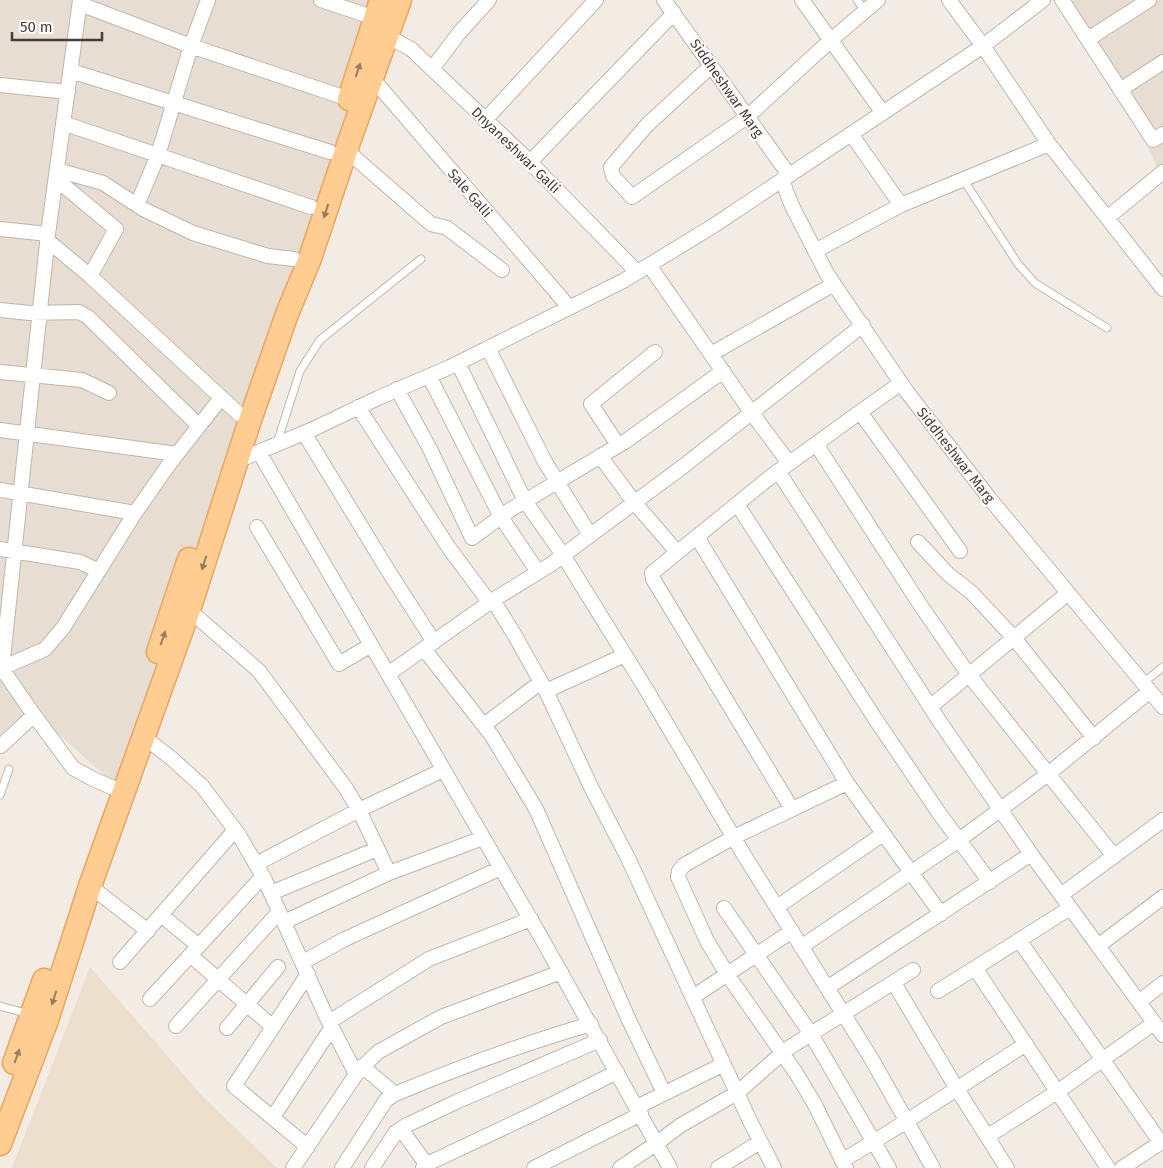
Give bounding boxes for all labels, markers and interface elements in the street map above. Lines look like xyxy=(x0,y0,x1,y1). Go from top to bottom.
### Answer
scale bar xyxy=(12,10,102,42)
text: 50 m xyxy=(20,18,53,36)
street label: Siddheshwar Marg xyxy=(686,36,767,141)
one-way arrow xyxy=(355,63,362,78)
street label: Dnyaneshwar Galli xyxy=(468,104,564,197)
street label: Sale Galli xyxy=(444,166,495,221)
one-way arrow xyxy=(322,204,330,219)
street label: Siddheshwar Marg xyxy=(913,404,999,507)
one-way arrow xyxy=(200,556,208,571)
one-way arrow xyxy=(159,630,167,645)
one-way arrow xyxy=(50,990,57,1005)
one-way arrow xyxy=(14,1048,21,1063)

